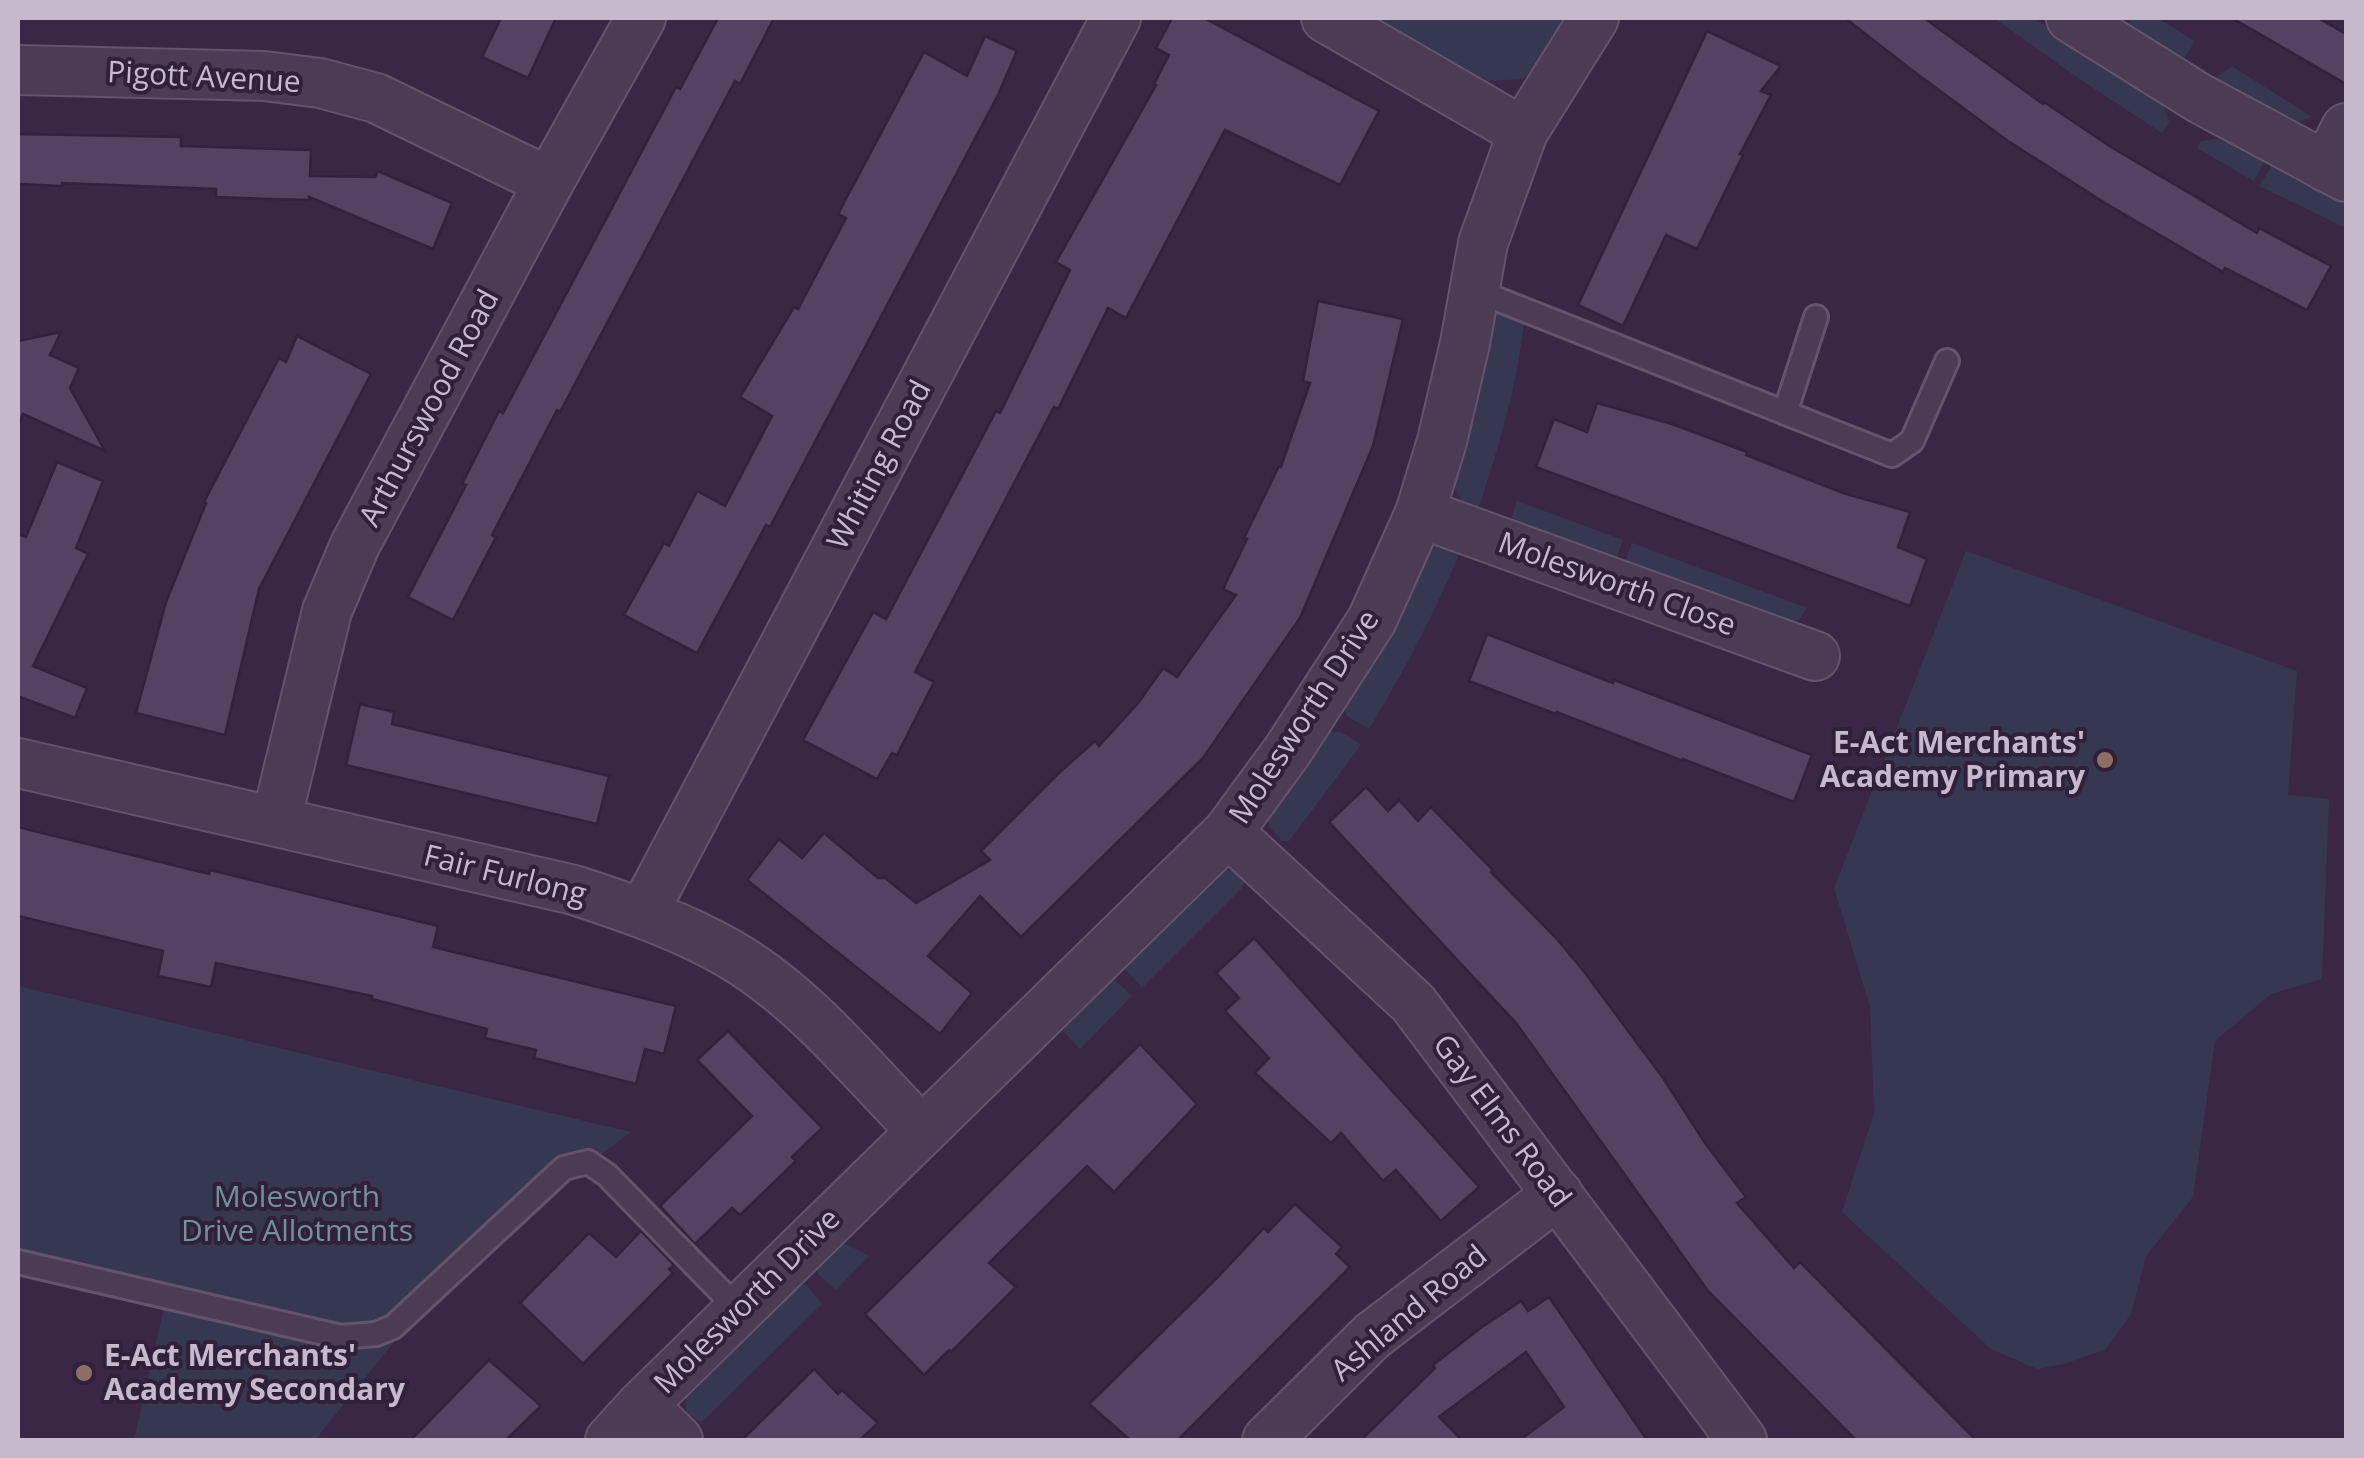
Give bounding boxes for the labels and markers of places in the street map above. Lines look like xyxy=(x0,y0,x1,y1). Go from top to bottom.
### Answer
place label: E-Act Merchants' Academy Primary xyxy=(1820,721,2086,796)
marker: E-Act Merchants' Academy Primary xyxy=(2094,749,2116,771)
place label: E-Act Merchants' Academy Secondary xyxy=(104,1334,406,1409)
marker: E-Act Merchants' Academy Secondary xyxy=(73,1362,95,1384)

